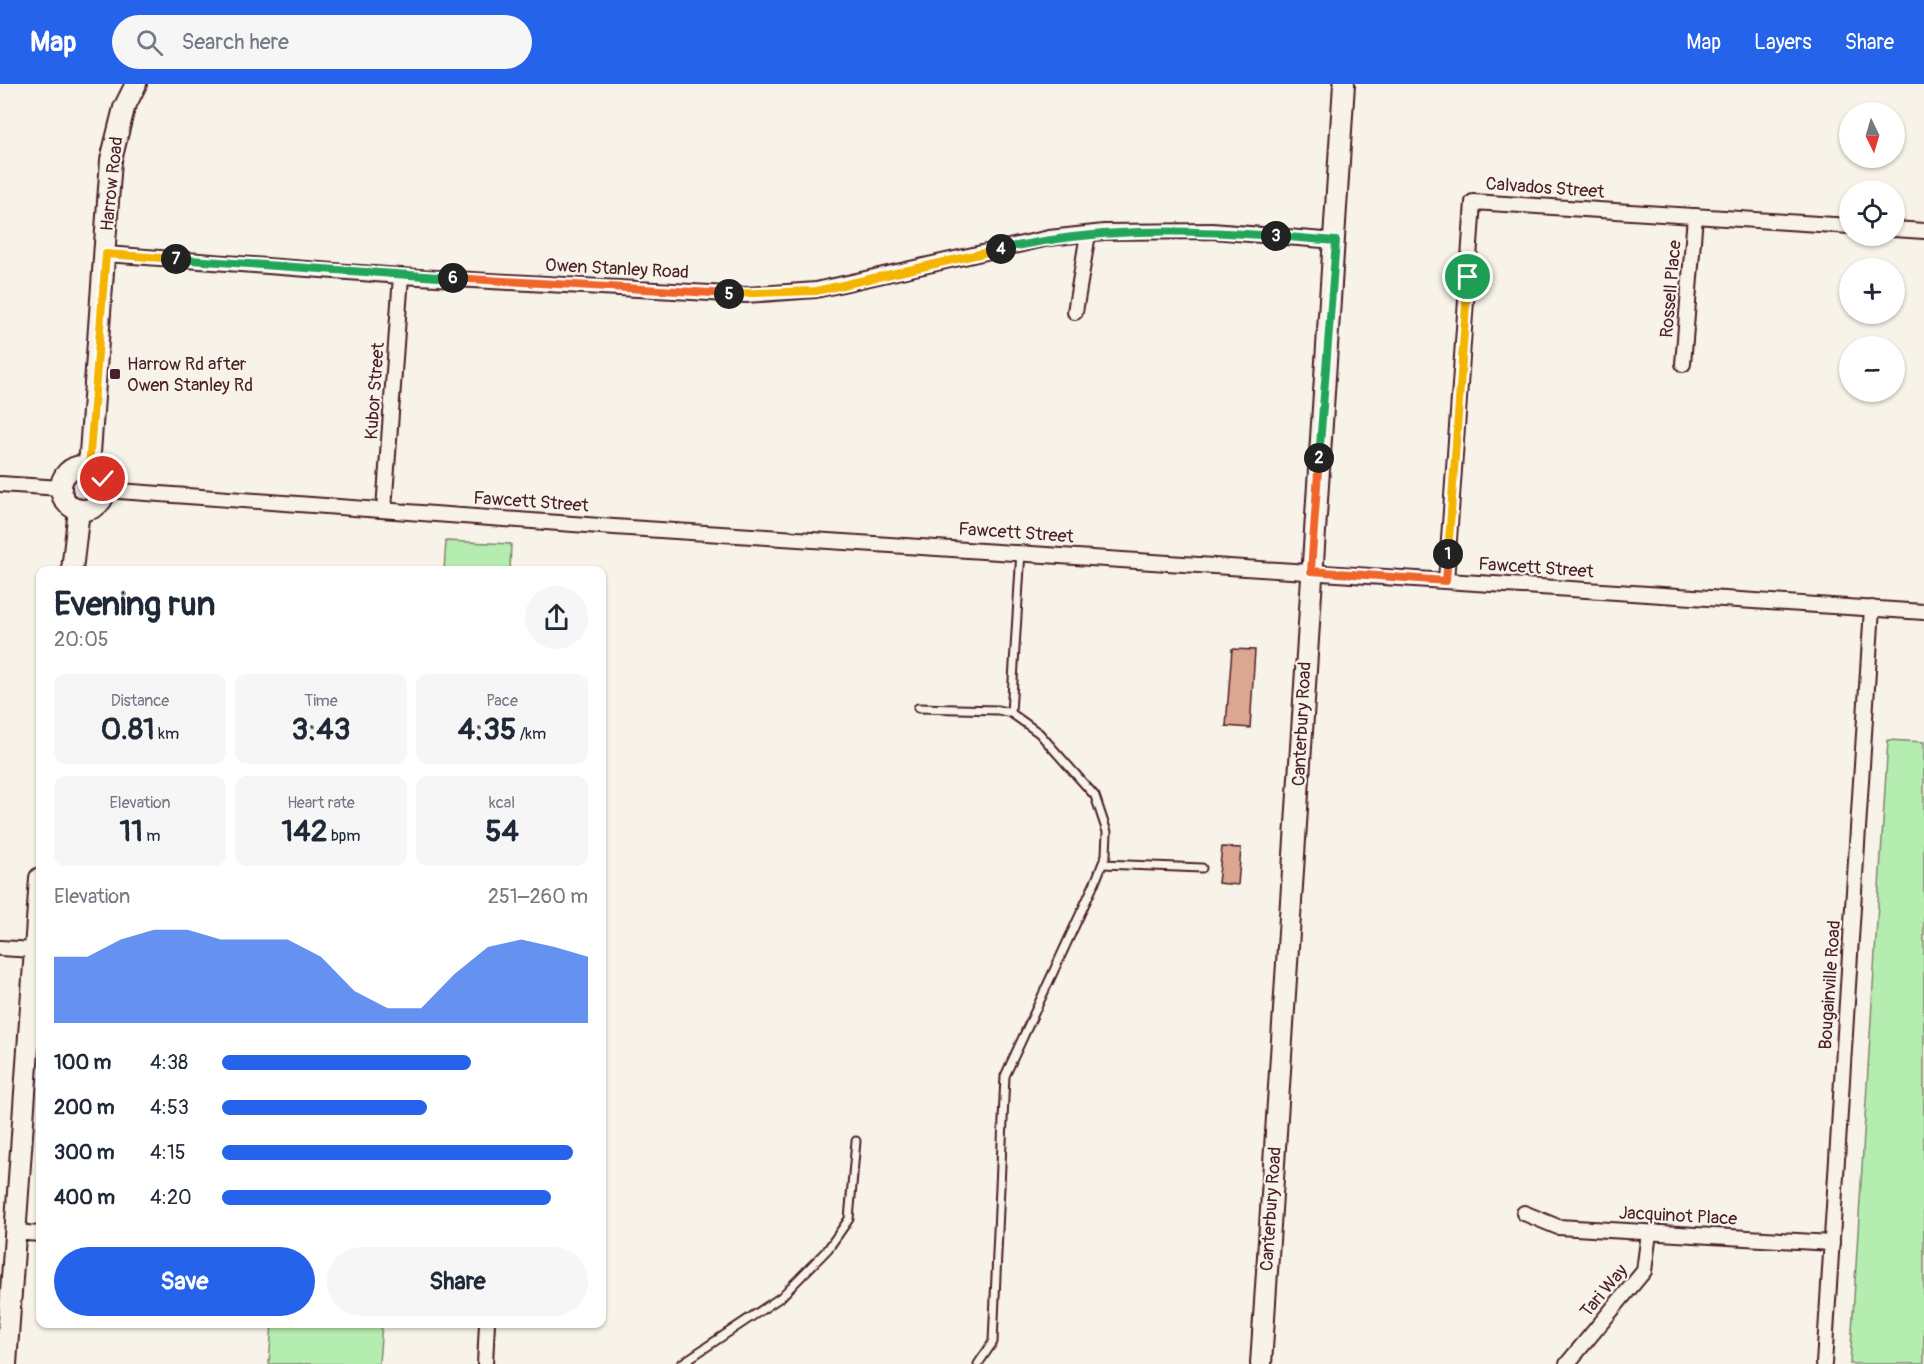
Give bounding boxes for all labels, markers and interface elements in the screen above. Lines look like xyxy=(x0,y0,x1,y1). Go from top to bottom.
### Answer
search box xyxy=(112,15,532,69)
text: Map xyxy=(30,25,76,60)
icon: search xyxy=(133,26,166,59)
text: Search here xyxy=(181,28,289,56)
text: Map xyxy=(1686,29,1721,56)
text: Layers xyxy=(1754,29,1812,56)
text: Share xyxy=(1845,29,1894,56)
north arrow xyxy=(1839,102,1905,168)
map controls xyxy=(1839,102,1905,402)
street label: Harrow Road xyxy=(96,136,128,232)
street label: Calvados Street xyxy=(1485,172,1606,204)
button: locate xyxy=(1839,180,1905,246)
pin: 3 xyxy=(1261,221,1291,251)
text: 3 xyxy=(1272,226,1280,246)
pin: 4 xyxy=(986,234,1016,264)
text: 4 xyxy=(996,239,1006,259)
street label: Rossell Place xyxy=(1655,239,1687,339)
pin: 7 xyxy=(161,244,191,274)
text: 7 xyxy=(172,249,180,269)
pin xyxy=(1442,251,1493,302)
street label: Owen Stanley Road xyxy=(545,254,689,284)
button: + xyxy=(1839,258,1905,324)
icon: arrive xyxy=(1451,260,1484,293)
pin: 6 xyxy=(438,263,468,293)
text: 6 xyxy=(448,268,458,288)
pin: 5 xyxy=(714,279,744,309)
text: 5 xyxy=(725,284,733,304)
button: − xyxy=(1839,336,1905,402)
street label: Kubor Street xyxy=(360,341,390,440)
place label: Harrow Rd after Owen Stanley Rd xyxy=(127,353,253,397)
marker: Harrow Rd after Owen Stanley Rd xyxy=(108,367,122,381)
pin: 2 xyxy=(1304,443,1334,473)
text: 2 xyxy=(1315,448,1323,468)
pin xyxy=(77,453,128,504)
icon: check xyxy=(86,462,119,495)
street label: Fawcett Street xyxy=(473,486,590,518)
street label: Fawcett Street xyxy=(958,517,1075,549)
pin: 1 xyxy=(1433,539,1463,569)
text: 1 xyxy=(1445,544,1451,564)
street label: Fawcett Street xyxy=(1478,552,1595,584)
text: Evening run xyxy=(54,584,215,625)
button: share xyxy=(525,586,588,649)
text: 20:05 xyxy=(54,627,109,652)
street label: Canterbury Road xyxy=(1287,661,1317,787)
text: Distance xyxy=(111,691,169,711)
text: Time xyxy=(304,691,338,711)
text: Pace xyxy=(486,691,518,711)
text: 0.81 xyxy=(101,711,155,748)
text: 3:43 xyxy=(292,711,350,748)
text: 4:35 xyxy=(458,711,516,748)
text: km xyxy=(155,724,179,744)
text: /km xyxy=(516,724,546,744)
text: Elevation xyxy=(110,793,170,813)
text: Heart rate xyxy=(287,793,355,813)
text: kcal xyxy=(489,793,515,813)
text: 11 xyxy=(119,813,143,850)
text: 142 xyxy=(282,813,327,850)
text: 54 xyxy=(485,813,519,850)
text: m xyxy=(143,826,161,846)
text: bpm xyxy=(327,826,361,846)
text: Elevation xyxy=(54,884,130,909)
text: 251–260 m xyxy=(488,884,588,909)
street label: Bougainville Road xyxy=(1814,920,1846,1050)
text: 100 m xyxy=(54,1050,111,1075)
text: 4:38 xyxy=(150,1050,188,1075)
text: 200 m xyxy=(54,1095,115,1120)
text: 4:53 xyxy=(150,1095,189,1120)
text: 300 m xyxy=(54,1140,115,1165)
text: 4:15 xyxy=(150,1140,186,1165)
street label: Canterbury Road xyxy=(1255,1146,1287,1272)
text: 400 m xyxy=(54,1185,115,1210)
text: 4:20 xyxy=(150,1185,192,1210)
street label: Jacquinot Place xyxy=(1618,1201,1738,1231)
button: Save xyxy=(54,1247,315,1316)
button: Share xyxy=(327,1247,588,1316)
street label: Tari Way xyxy=(1575,1260,1633,1322)

